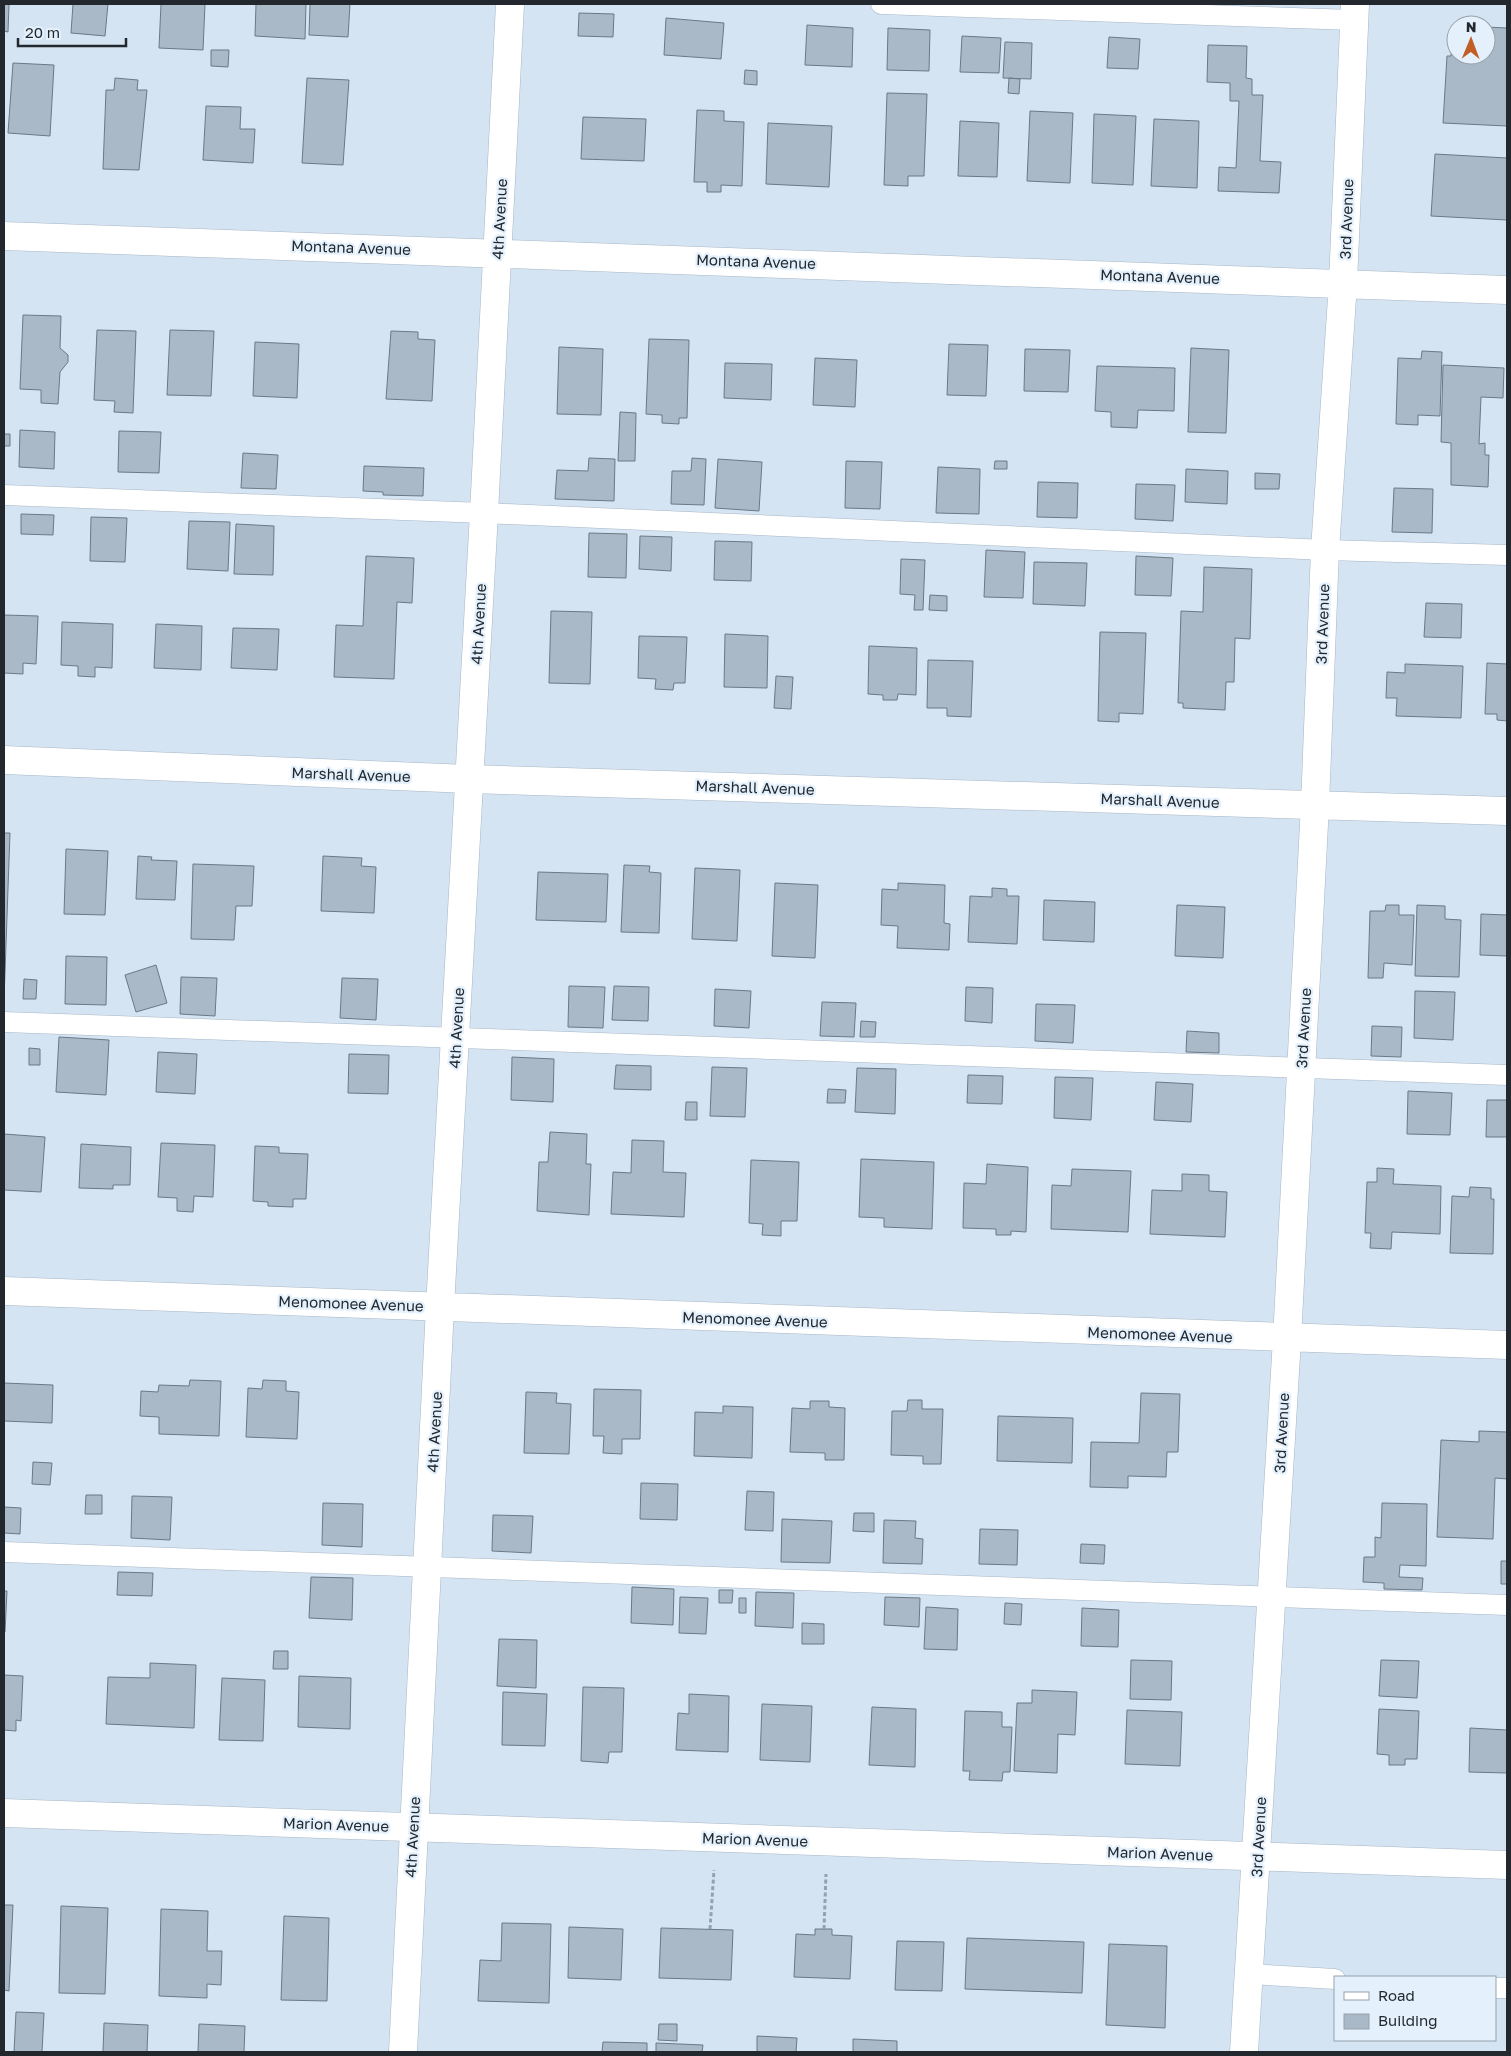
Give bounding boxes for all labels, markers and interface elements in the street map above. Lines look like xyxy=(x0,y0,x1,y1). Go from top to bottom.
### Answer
scale bar xyxy=(18,15,125,47)
north arrow xyxy=(1446,15,1496,65)
text: N xyxy=(1466,18,1477,35)
text: 20 m xyxy=(25,23,60,41)
street label: 4th Avenue xyxy=(488,178,510,260)
street label: 3rd Avenue xyxy=(1336,178,1356,259)
street label: Montana Avenue xyxy=(291,236,411,258)
street label: Montana Avenue xyxy=(696,250,816,272)
street label: Montana Avenue xyxy=(1100,265,1220,287)
street label: 4th Avenue xyxy=(467,583,489,665)
street label: 3rd Avenue xyxy=(1312,583,1332,664)
street label: Marshall Avenue xyxy=(291,763,411,785)
street label: Marshall Avenue xyxy=(695,776,815,798)
street label: Marshall Avenue xyxy=(1100,789,1220,811)
street label: 4th Avenue xyxy=(445,987,467,1069)
street label: 3rd Avenue xyxy=(1292,987,1314,1069)
street label: Menomonee Avenue xyxy=(278,1291,424,1315)
street label: Menomonee Avenue xyxy=(682,1307,828,1331)
street label: Menomonee Avenue xyxy=(1087,1322,1233,1346)
street label: 4th Avenue xyxy=(423,1391,445,1473)
street label: 3rd Avenue xyxy=(1270,1392,1292,1474)
street label: 4th Avenue xyxy=(401,1796,423,1878)
street label: 3rd Avenue xyxy=(1247,1796,1269,1878)
street label: Marion Avenue xyxy=(283,1813,390,1835)
street label: Marion Avenue xyxy=(702,1828,809,1850)
street label: Marion Avenue xyxy=(1107,1842,1214,1864)
legend xyxy=(1334,1976,1496,2041)
text: Road xyxy=(1378,1986,1415,2004)
text: Building xyxy=(1378,2011,1438,2029)

